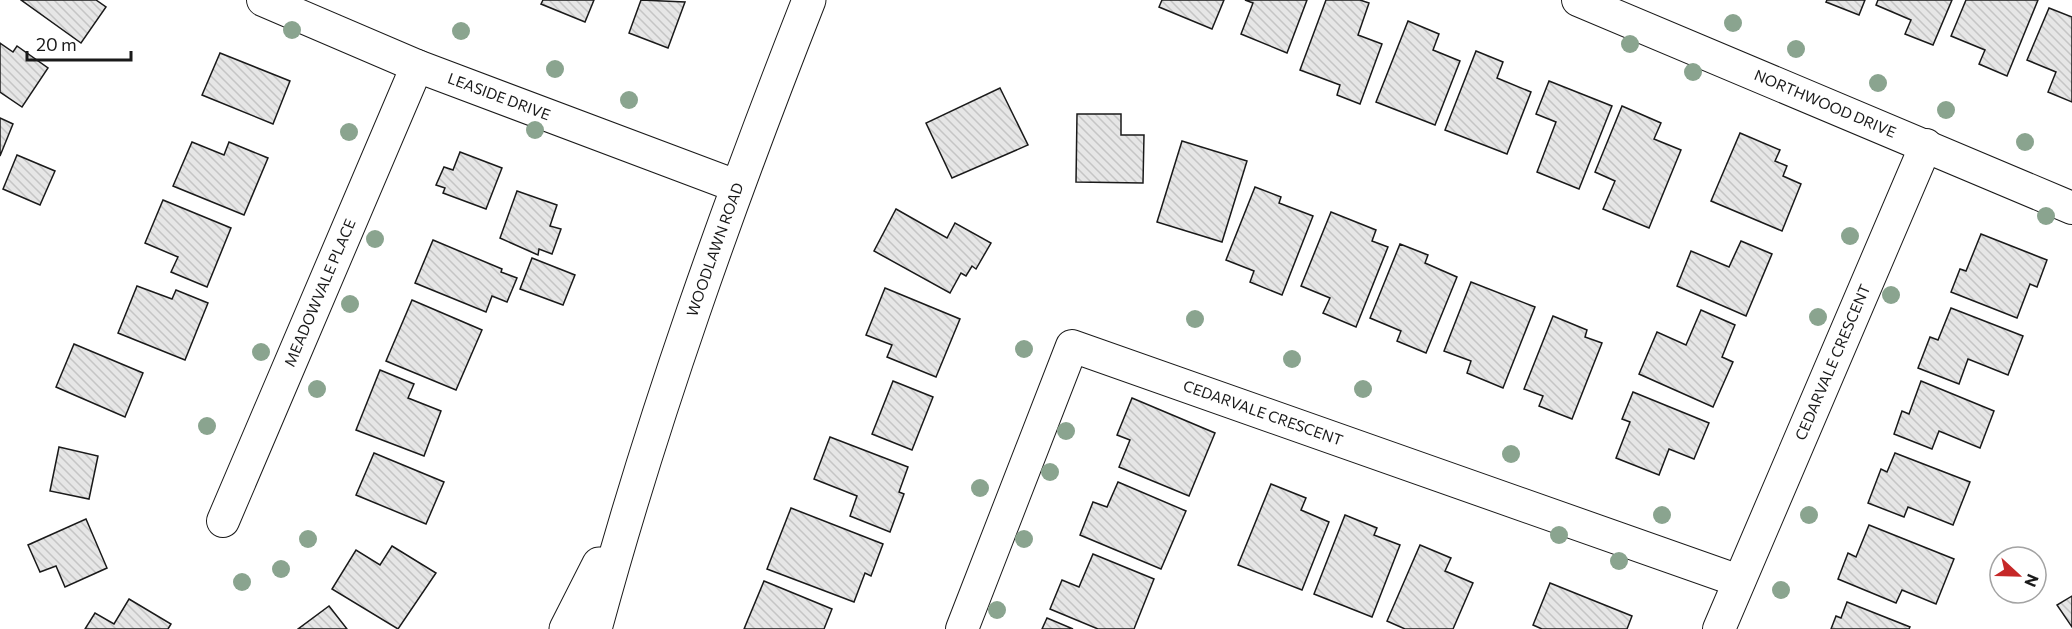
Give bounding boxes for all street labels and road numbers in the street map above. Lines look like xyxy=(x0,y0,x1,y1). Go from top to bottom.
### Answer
street label: NORTHWOOD DRIVE xyxy=(1752,65,1899,141)
street label: LEASIDE DRIVE xyxy=(445,68,553,123)
street label: WOODLAWN ROAD xyxy=(682,180,747,319)
street label: MEADOWVALE PLACE xyxy=(280,216,359,369)
street label: CEDARVALE CRESCENT xyxy=(1791,281,1874,443)
street label: CEDARVALE CRESCENT xyxy=(1181,376,1346,449)

